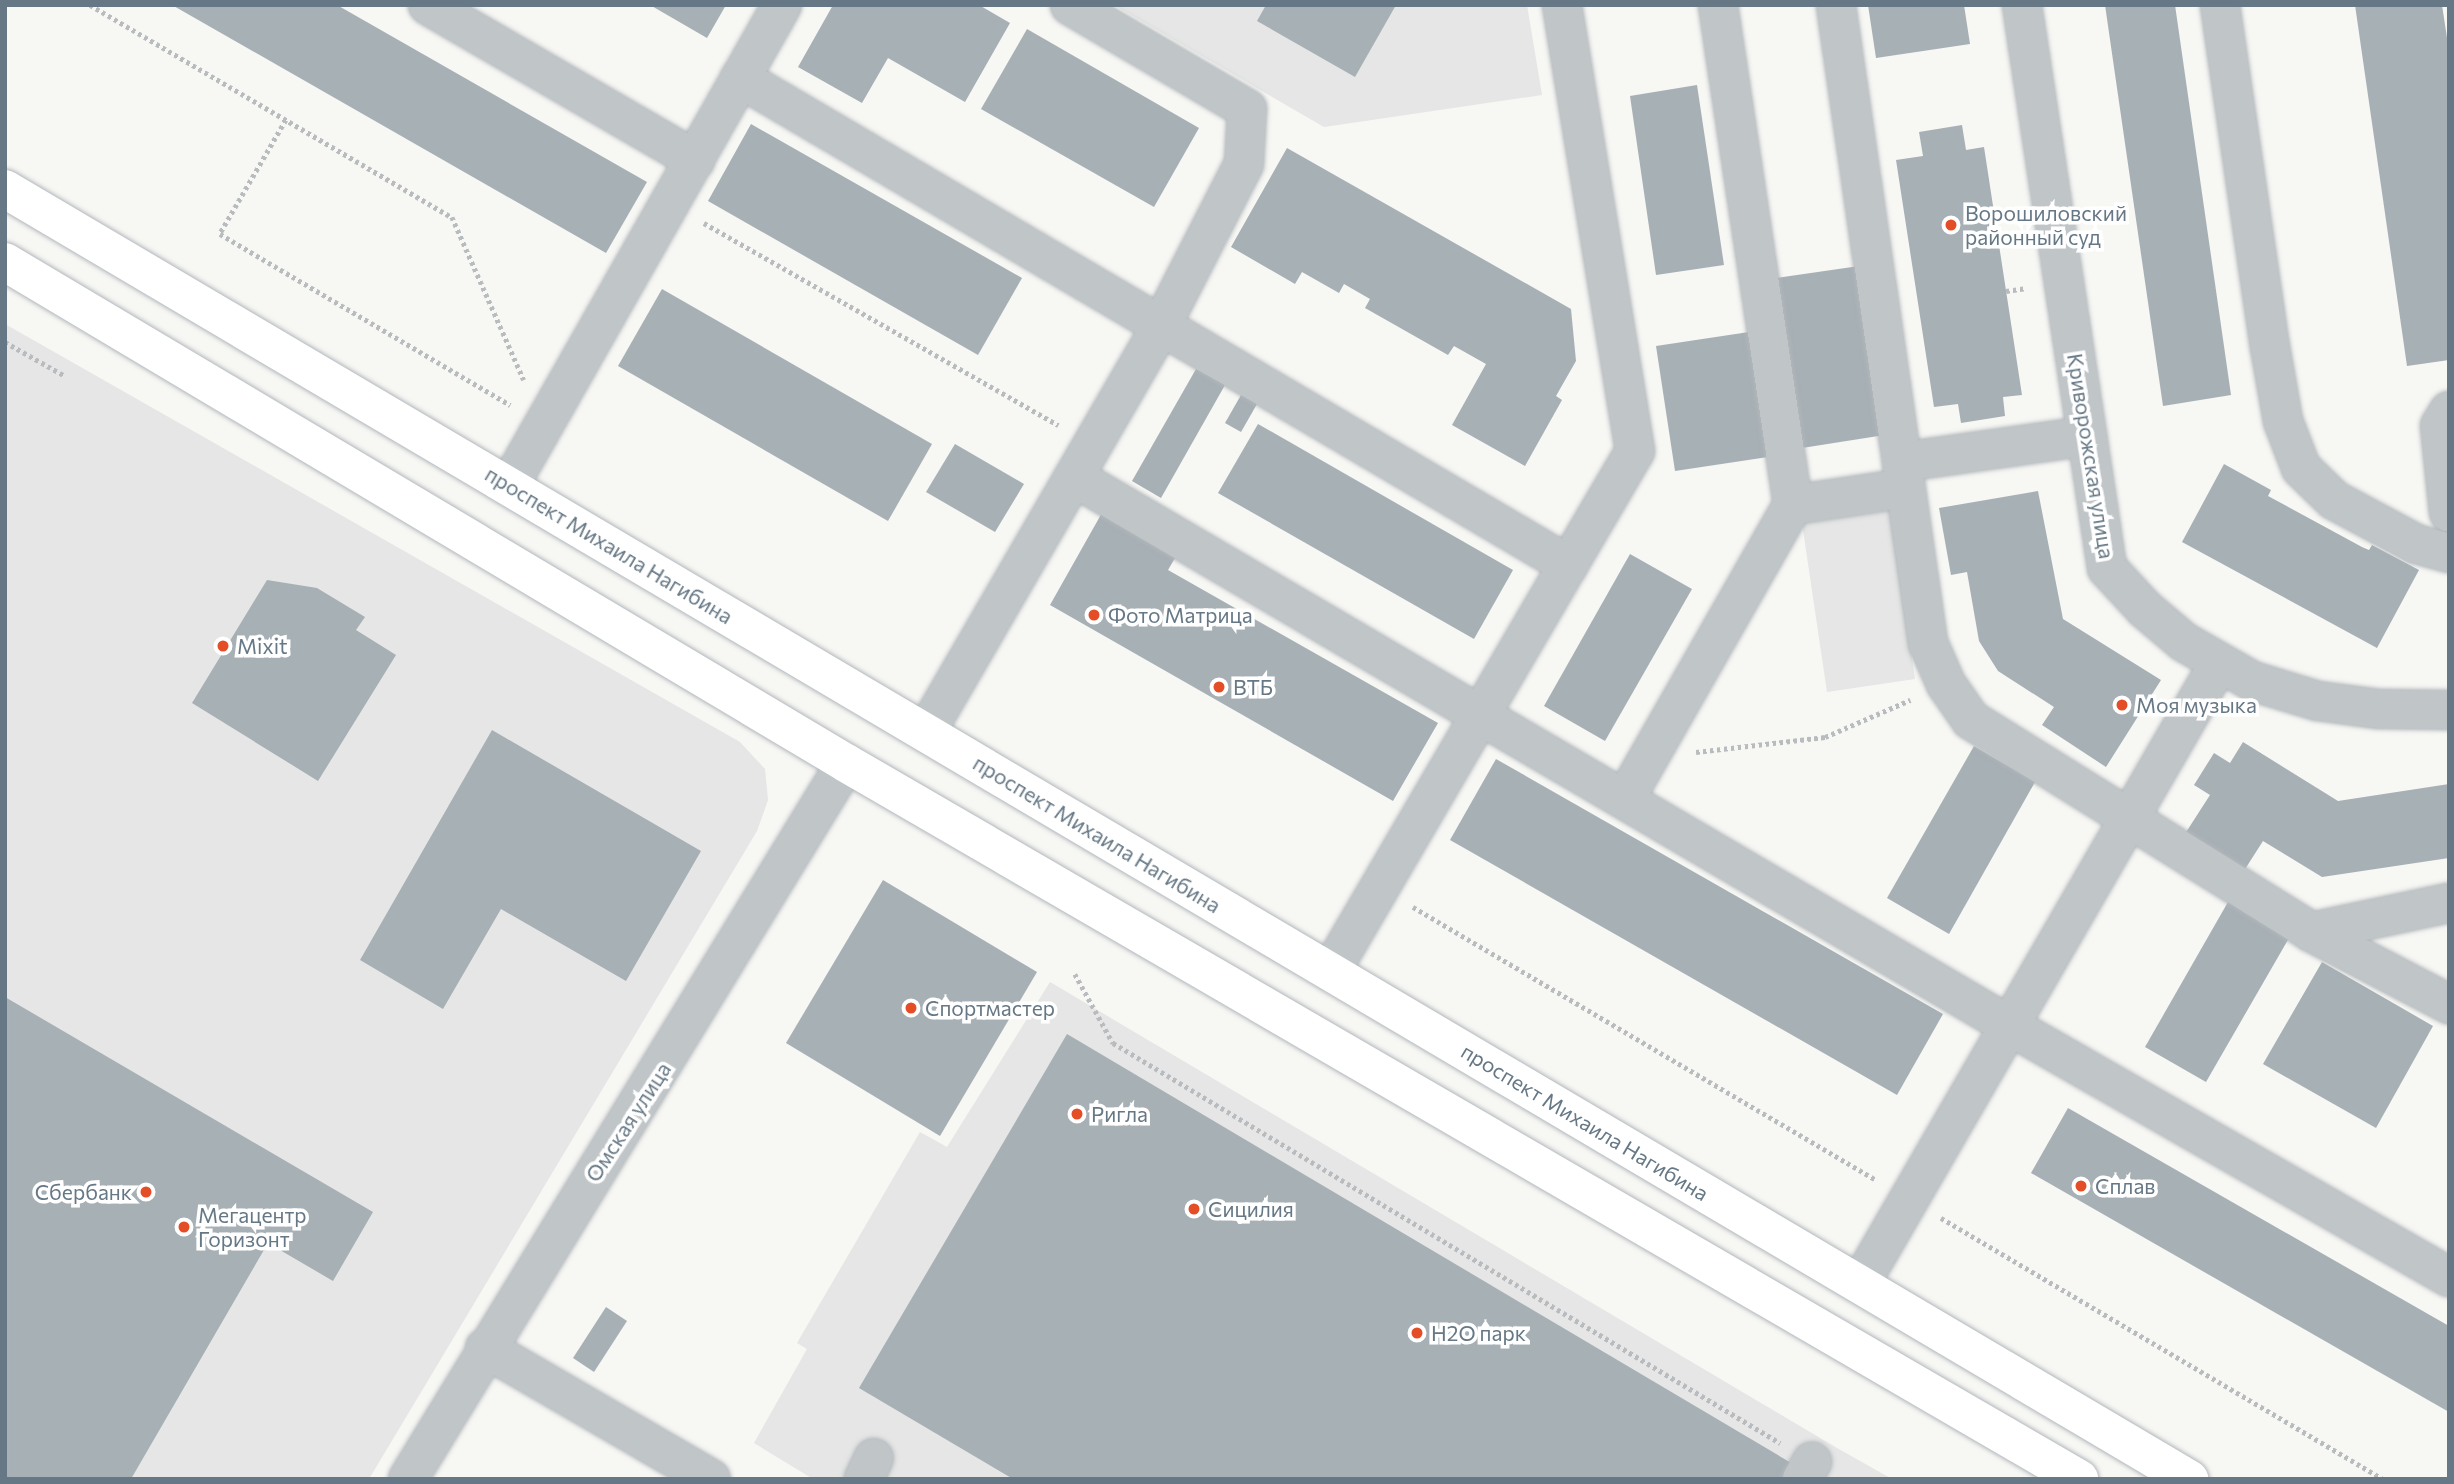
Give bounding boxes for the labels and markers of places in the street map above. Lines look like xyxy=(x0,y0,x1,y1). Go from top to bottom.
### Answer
place label: Ворошиловский районный суд xyxy=(1965,200,2127,250)
marker: Ворошиловский районный суд xyxy=(1943,217,1959,233)
place label: Фото Матрица xyxy=(1108,602,1253,628)
marker: Фото Матрица xyxy=(1086,607,1102,623)
place label: Mixit xyxy=(237,633,288,659)
marker: Mixit xyxy=(215,638,231,654)
place label: ВТБ xyxy=(1233,674,1273,700)
marker: ВТБ xyxy=(1211,679,1227,695)
place label: Моя музыка xyxy=(2136,692,2257,718)
marker: Моя музыка xyxy=(2114,697,2130,713)
place label: Спортмастер xyxy=(925,995,1055,1021)
marker: Спортмастер xyxy=(903,1000,919,1016)
place label: Ригла xyxy=(1091,1101,1148,1127)
marker: Ригла xyxy=(1069,1106,1085,1122)
place label: Сплав xyxy=(2095,1173,2156,1199)
marker: Сплав xyxy=(2073,1178,2089,1194)
place label: Сбербанк xyxy=(35,1179,132,1205)
marker: Сбербанк xyxy=(138,1184,154,1200)
place label: Сицилия xyxy=(1208,1196,1294,1222)
marker: Сицилия xyxy=(1186,1201,1202,1217)
place label: Мегацентр Горизонт xyxy=(198,1202,307,1252)
marker: Мегацентр Горизонт xyxy=(176,1219,192,1235)
place label: H2O парк xyxy=(1431,1320,1526,1346)
marker: H2O парк xyxy=(1409,1325,1425,1341)

